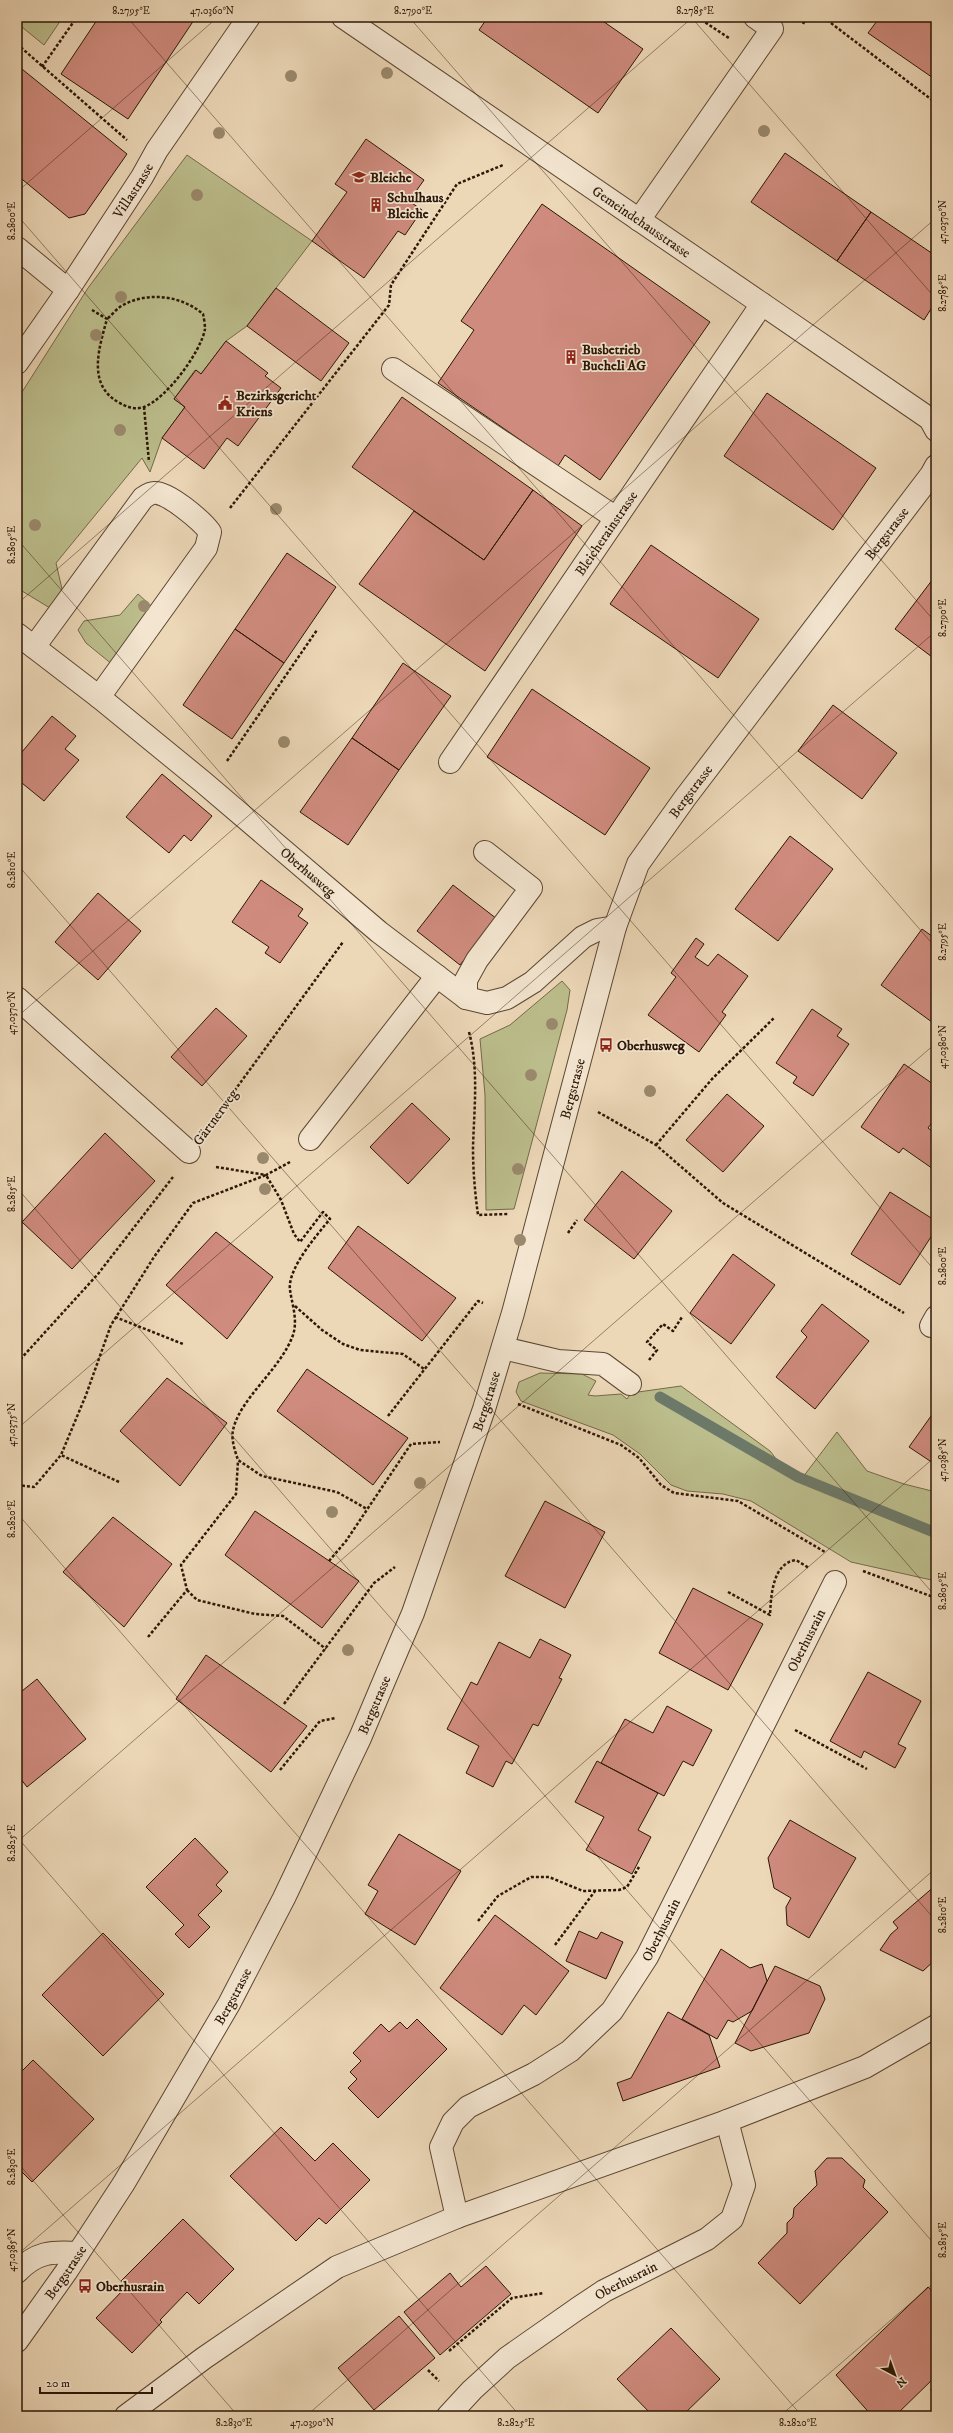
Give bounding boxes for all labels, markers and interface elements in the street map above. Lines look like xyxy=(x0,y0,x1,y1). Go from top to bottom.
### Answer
text: 8.2795°E xyxy=(112,5,150,17)
text: 47.0360°N xyxy=(190,5,234,17)
text: 8.2790°E xyxy=(394,5,432,17)
text: 8.2785°E xyxy=(676,5,714,17)
street label: Villastrasse xyxy=(109,160,158,223)
school or university icon: Bleiche xyxy=(351,169,367,185)
place label: Bleiche xyxy=(370,169,412,187)
street label: Gemeindehausstrasse xyxy=(588,182,694,263)
place label: Schulhaus Bleiche xyxy=(387,189,444,223)
building icon: Schulhaus Bleiche xyxy=(368,197,384,213)
text: 47.0370°N xyxy=(937,200,949,244)
text: 8.2800°E xyxy=(6,202,18,240)
text: 8.2785°E xyxy=(937,274,949,312)
place label: Busbetrieb Bucheli AG xyxy=(582,341,646,375)
building icon: Busbetrieb Bucheli AG xyxy=(563,349,579,365)
place label: Bezirksgericht Kriens xyxy=(236,387,317,421)
public building icon: Bezirksgericht Kriens xyxy=(217,395,233,411)
street label: Bleicherainstrasse xyxy=(571,487,642,580)
street label: Bergstrasse xyxy=(861,504,913,564)
text: 8.2805°E xyxy=(6,526,18,564)
text: 8.2790°E xyxy=(937,599,949,637)
street label: Bergstrasse xyxy=(665,761,717,822)
street label: Oberhusweg xyxy=(276,844,339,901)
text: 8.2810°E xyxy=(6,852,18,888)
text: 8.2795°E xyxy=(937,923,949,961)
text: 47.0370°N xyxy=(6,991,18,1035)
text: 47.0380°N xyxy=(937,1025,949,1069)
bus stop icon: Oberhusweg xyxy=(598,1037,614,1053)
place label: Oberhusweg xyxy=(617,1037,686,1055)
street label: Bergstrasse xyxy=(557,1056,590,1121)
street label: Gärtnerweg xyxy=(189,1086,242,1149)
text: 8.2815°E xyxy=(6,1176,18,1212)
text: 8.2800°E xyxy=(937,1247,949,1285)
street label: Bergstrasse xyxy=(469,1369,505,1434)
text: 47.0375°N xyxy=(6,1403,18,1447)
text: 47.0385°N xyxy=(937,1438,949,1482)
text: 8.2820°E xyxy=(6,1500,18,1538)
text: 8.2805°E xyxy=(937,1572,949,1610)
street label: Oberhusrain xyxy=(783,1605,830,1675)
street label: Bergstrasse xyxy=(355,1673,395,1737)
text: 8.2825°E xyxy=(6,1824,18,1862)
street label: Oberhusrain xyxy=(638,1895,685,1965)
text: 8.2810°E xyxy=(937,1897,949,1933)
street label: Bergstrasse xyxy=(211,1965,256,2028)
text: 8.2830°E xyxy=(6,2149,18,2185)
text: 8.2815°E xyxy=(937,2222,949,2258)
text: 47.0385°N xyxy=(6,2228,18,2272)
street label: Bergstrasse xyxy=(41,2242,91,2304)
street label: Oberhusrain xyxy=(591,2257,661,2305)
bus stop icon: Oberhusrain xyxy=(77,2278,93,2294)
place label: Oberhusrain xyxy=(96,2278,165,2296)
north arrow xyxy=(875,2355,915,2395)
scale bar xyxy=(40,2369,152,2395)
text: N xyxy=(893,2374,909,2390)
text: 20 m xyxy=(46,2376,70,2391)
text: 8.2830°E xyxy=(216,2417,252,2429)
text: 47.0390°N xyxy=(290,2417,334,2429)
text: 8.2825°E xyxy=(497,2417,535,2429)
text: 8.2820°E xyxy=(779,2417,817,2429)

